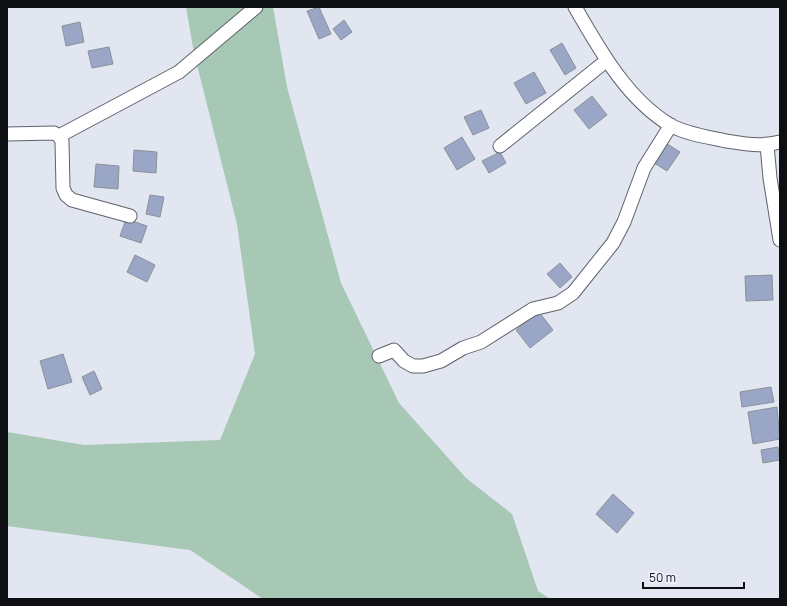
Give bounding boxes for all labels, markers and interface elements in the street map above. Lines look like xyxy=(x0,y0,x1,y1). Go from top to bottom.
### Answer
scale bar xyxy=(643,564,744,590)
text: 50 m xyxy=(649,569,676,586)

